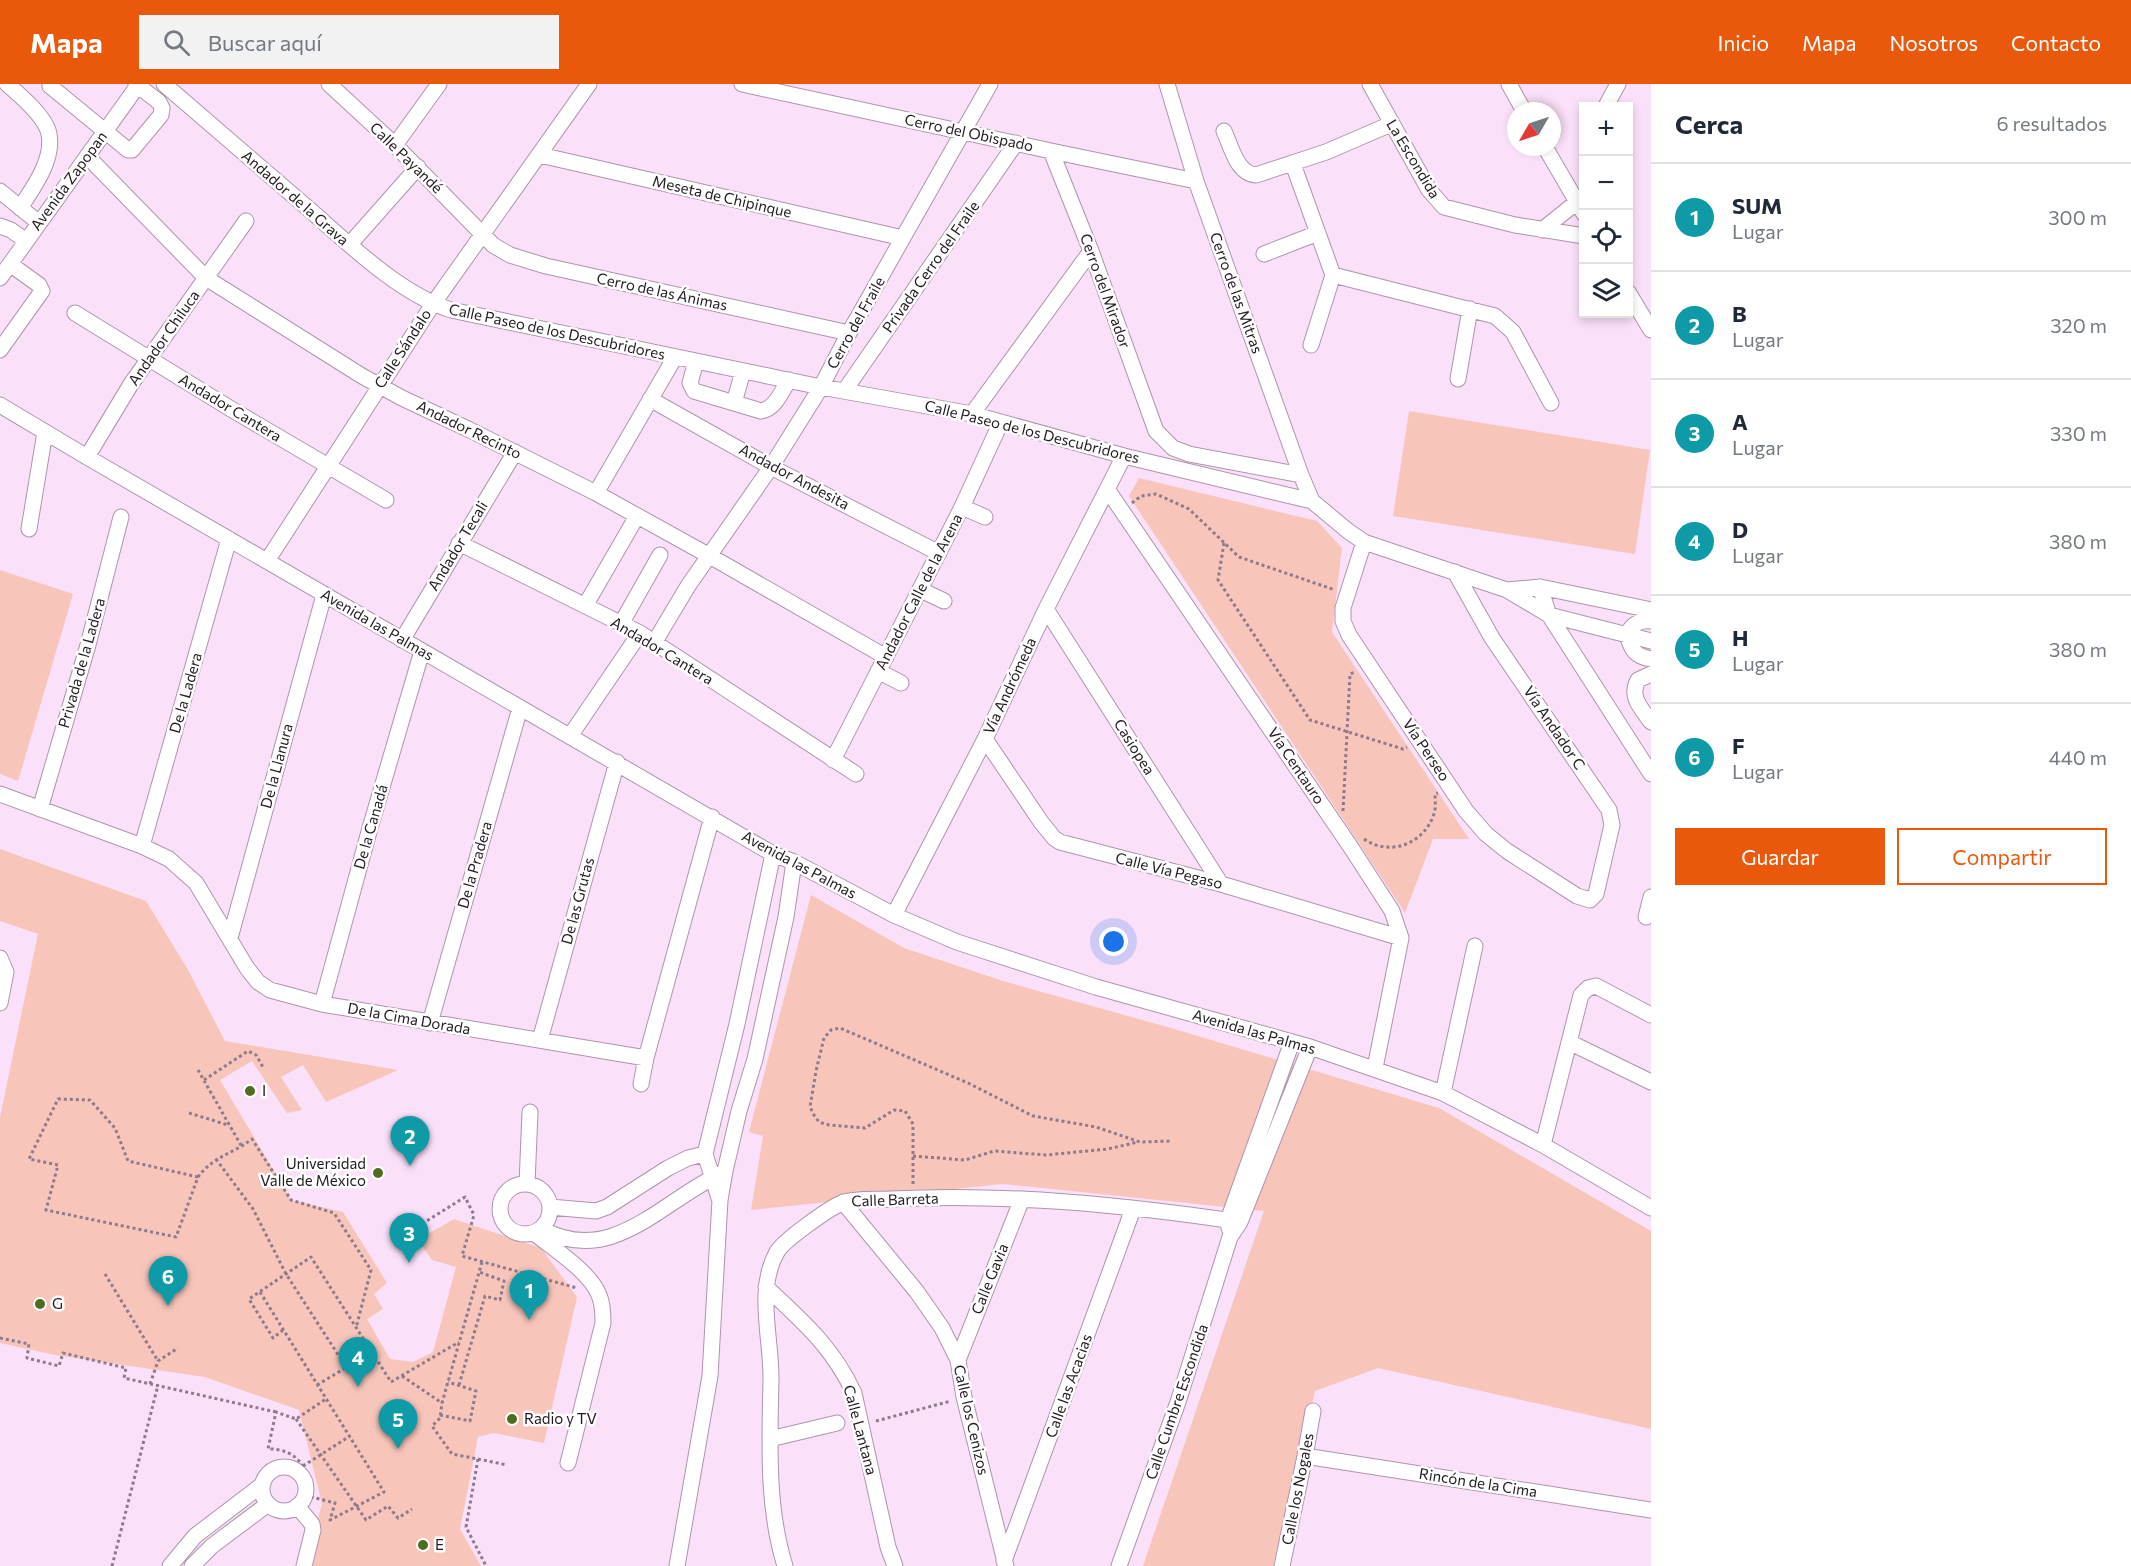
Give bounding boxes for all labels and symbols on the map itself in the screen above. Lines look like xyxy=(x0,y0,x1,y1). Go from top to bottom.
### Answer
north arrow xyxy=(1507,102,1561,156)
street label: Cerro del Obispado xyxy=(903,110,1035,154)
street label: La Escondida xyxy=(1383,116,1444,201)
street label: Calle Payandé xyxy=(367,118,447,197)
street label: Avenida Zapopan xyxy=(26,127,110,233)
street label: Andador de la Grava xyxy=(238,146,353,249)
street label: Meseta de Chipinque xyxy=(651,171,794,221)
street label: Privada Cerro del Fraile xyxy=(878,197,983,336)
street label: Cerro de las Mitras xyxy=(1207,230,1267,356)
street label: Cerro del Mirador xyxy=(1077,231,1135,350)
street label: Cerro de las Ánimas xyxy=(595,267,730,314)
street label: Cerro del Fraile xyxy=(822,273,888,372)
street label: Andador Chiluca xyxy=(124,286,203,389)
street label: Calle Paseo de los Descubridores xyxy=(447,299,667,363)
street label: Calle Sándalo xyxy=(370,305,435,392)
street label: Andador Cantera xyxy=(176,369,285,445)
street label: Andador Recinto xyxy=(414,396,525,462)
street label: Calle Paseo de los Descubridores xyxy=(923,396,1142,466)
street label: Andador Andesita xyxy=(736,439,853,513)
street label: Andador Tecali xyxy=(423,497,491,594)
street label: Andador Calle de la Arena xyxy=(871,510,965,673)
street label: Avenida las Palmas xyxy=(318,585,437,664)
street label: Privada de la Ladera xyxy=(54,596,108,730)
street label: Andador Cantera xyxy=(608,612,717,688)
street label: Vía Andrómeda xyxy=(979,634,1039,737)
street label: De la Ladera xyxy=(165,650,205,735)
street label: Vía Andador C xyxy=(1520,682,1589,773)
street label: Casiopea xyxy=(1111,715,1159,778)
street label: Vía Perseo xyxy=(1399,715,1454,784)
street label: De la Llanura xyxy=(256,721,296,810)
street label: Vía Centauro xyxy=(1265,724,1329,807)
street label: De la Canadá xyxy=(349,782,391,871)
street label: De la Pradera xyxy=(453,819,495,910)
street label: Avenida las Palmas xyxy=(739,826,860,902)
street label: Calle Vía Pegaso xyxy=(1114,848,1225,892)
street label: De las Grutas xyxy=(557,855,597,946)
your location xyxy=(1099,927,1128,956)
street label: De la Cima Dorada xyxy=(346,998,472,1038)
street label: Avenida las Palmas xyxy=(1191,1005,1318,1057)
place label: I xyxy=(262,1081,266,1099)
marker: I xyxy=(243,1084,257,1098)
pin: 2 xyxy=(390,1116,430,1166)
place label: Universidad Valle de México xyxy=(260,1154,366,1189)
marker: Universidad Valle de México xyxy=(371,1166,385,1180)
street label: Calle Barreta xyxy=(851,1188,939,1210)
pin: 3 xyxy=(390,1214,428,1263)
street label: Calle Gavia xyxy=(967,1241,1011,1317)
pin: 6 xyxy=(148,1256,188,1306)
pin: 1 xyxy=(510,1270,548,1320)
place label: G xyxy=(52,1294,63,1312)
marker: G xyxy=(33,1297,47,1311)
street label: Calle Cumbre Escondida xyxy=(1141,1322,1211,1482)
street label: Calle las Acacias xyxy=(1041,1331,1095,1440)
pin: 4 xyxy=(338,1338,378,1387)
street label: Calle los Cenizos xyxy=(951,1363,993,1477)
street label: Calle Lantana xyxy=(840,1383,882,1477)
pin: 5 xyxy=(378,1400,418,1449)
place label: Radio y TV xyxy=(524,1409,597,1427)
marker: Radio y TV xyxy=(505,1412,519,1426)
street label: Calle los Nogales xyxy=(1277,1431,1317,1546)
street label: Rincón de la Cima xyxy=(1418,1464,1539,1500)
place label: E xyxy=(435,1535,444,1553)
marker: E xyxy=(416,1538,430,1552)

